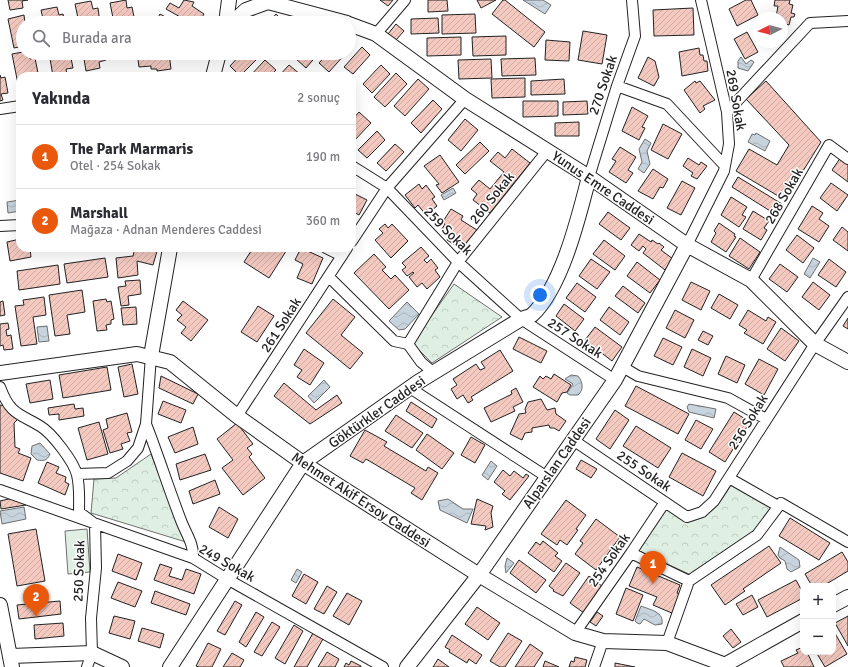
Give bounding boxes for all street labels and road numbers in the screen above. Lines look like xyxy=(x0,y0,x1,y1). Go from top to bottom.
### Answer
street label: 270 Sokak xyxy=(585,53,621,117)
street label: 269 Sokak xyxy=(722,68,750,132)
street label: Yunus Emre Caddesi xyxy=(549,147,657,229)
street label: 268 Sokak xyxy=(761,165,807,227)
street label: 260 Sokak xyxy=(466,169,518,227)
street label: 259 Sokak xyxy=(420,203,476,259)
street label: 261 Sokak xyxy=(257,294,305,356)
street label: 257 Sokak xyxy=(544,314,606,362)
street label: Göktürkler Caddesi xyxy=(325,372,429,452)
street label: 256 Sokak xyxy=(724,391,772,453)
street label: Alparslan Caddesi xyxy=(519,414,595,512)
street label: 255 Sokak xyxy=(614,447,674,495)
street label: Mehmet Akif Ersoy Caddesi xyxy=(288,449,434,551)
street label: 254 Sokak xyxy=(584,530,634,590)
street label: 250 Sokak xyxy=(69,540,89,602)
street label: 249 Sokak xyxy=(196,540,258,586)

